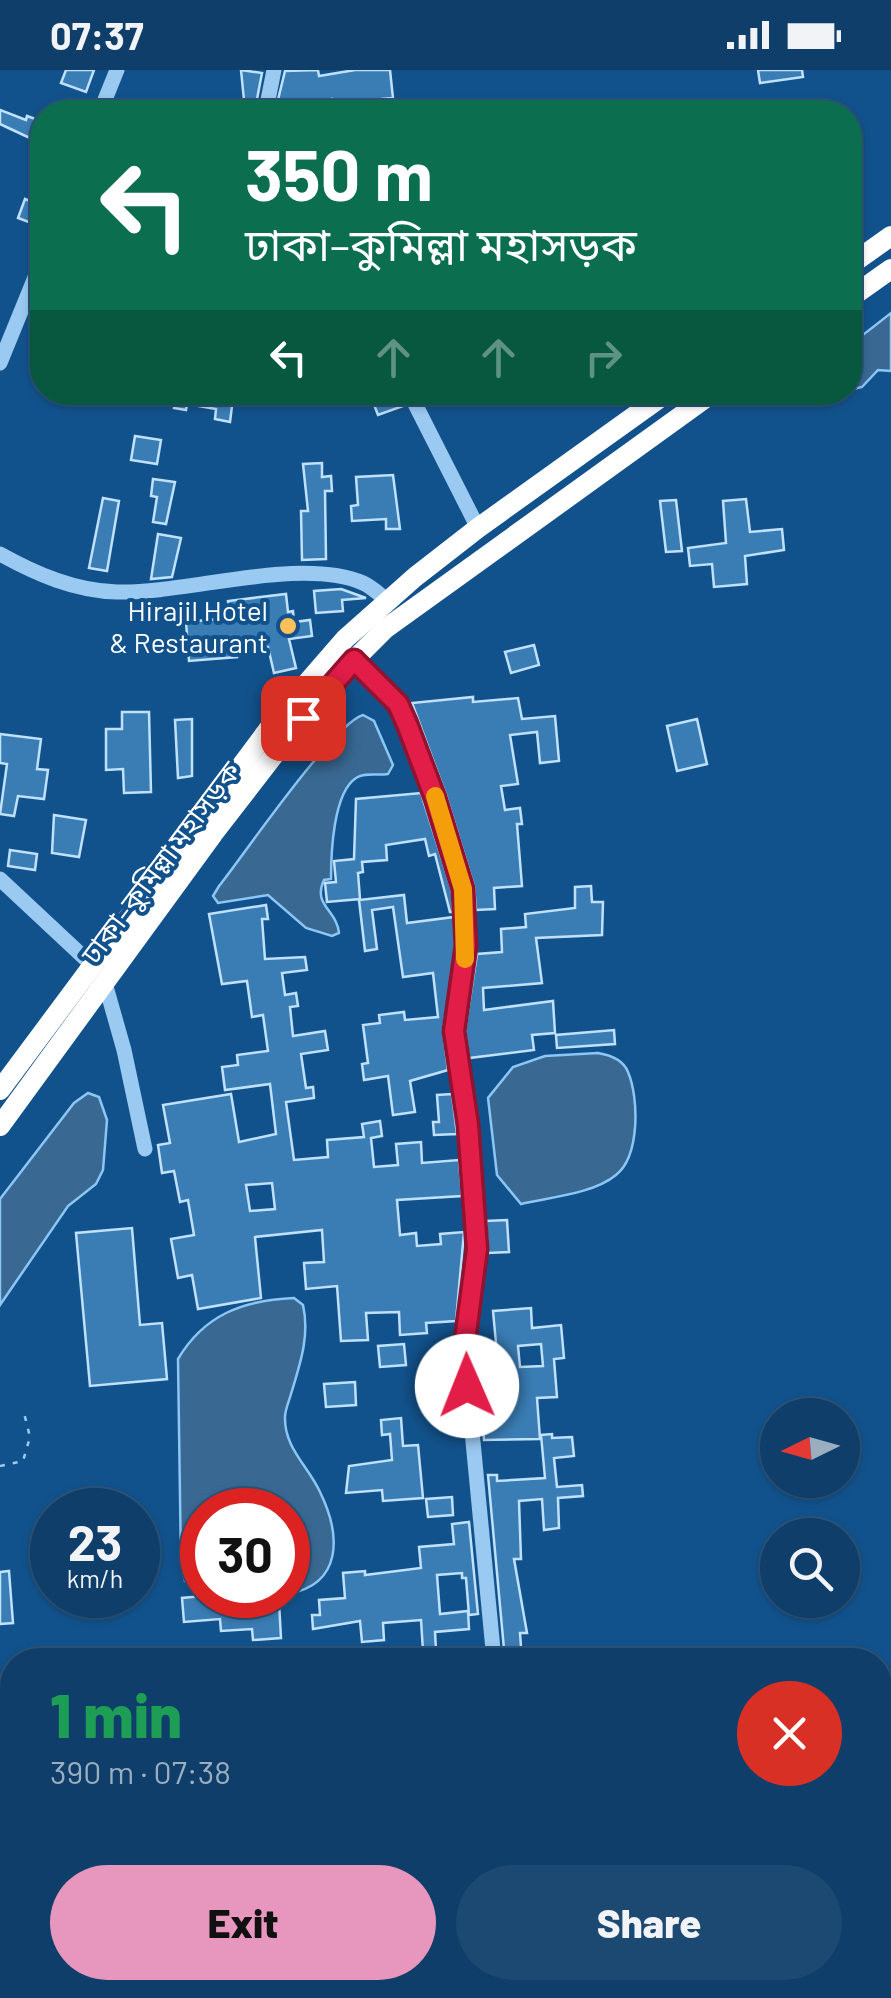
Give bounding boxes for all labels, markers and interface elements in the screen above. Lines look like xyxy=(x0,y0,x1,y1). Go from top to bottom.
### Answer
text: 07:37 xyxy=(50,12,144,58)
text: 350 m xyxy=(245,131,433,215)
icon: left xyxy=(80,140,210,270)
text: ঢাকা–কুমিল্লা মহাসড়ক xyxy=(245,216,637,270)
icon: left xyxy=(261,330,316,385)
icon: ahead xyxy=(366,330,421,385)
icon: ahead xyxy=(471,330,526,385)
icon: right xyxy=(576,330,631,385)
place label: Hirajil Hotel & Restaurant xyxy=(110,593,268,659)
marker: Hirajil Hotel & Restaurant xyxy=(277,615,299,637)
pin xyxy=(261,676,346,761)
icon: arrive xyxy=(276,691,331,746)
street label: ঢাকা–কুমিল্লা মহাসড়ক xyxy=(72,754,248,971)
position arrow xyxy=(415,1334,519,1438)
north arrow xyxy=(760,1398,860,1498)
map controls xyxy=(760,1398,860,1618)
speed limit sign: 30 xyxy=(180,1488,310,1618)
text: 23 xyxy=(68,1511,122,1571)
button: search xyxy=(760,1518,860,1618)
text: km/h xyxy=(67,1563,123,1593)
text: 1 min xyxy=(50,1678,182,1750)
button: close xyxy=(737,1681,842,1786)
text: 390 m · 07:38 xyxy=(50,1752,231,1790)
button: Exit xyxy=(50,1865,436,1980)
button: Share xyxy=(456,1865,842,1980)

